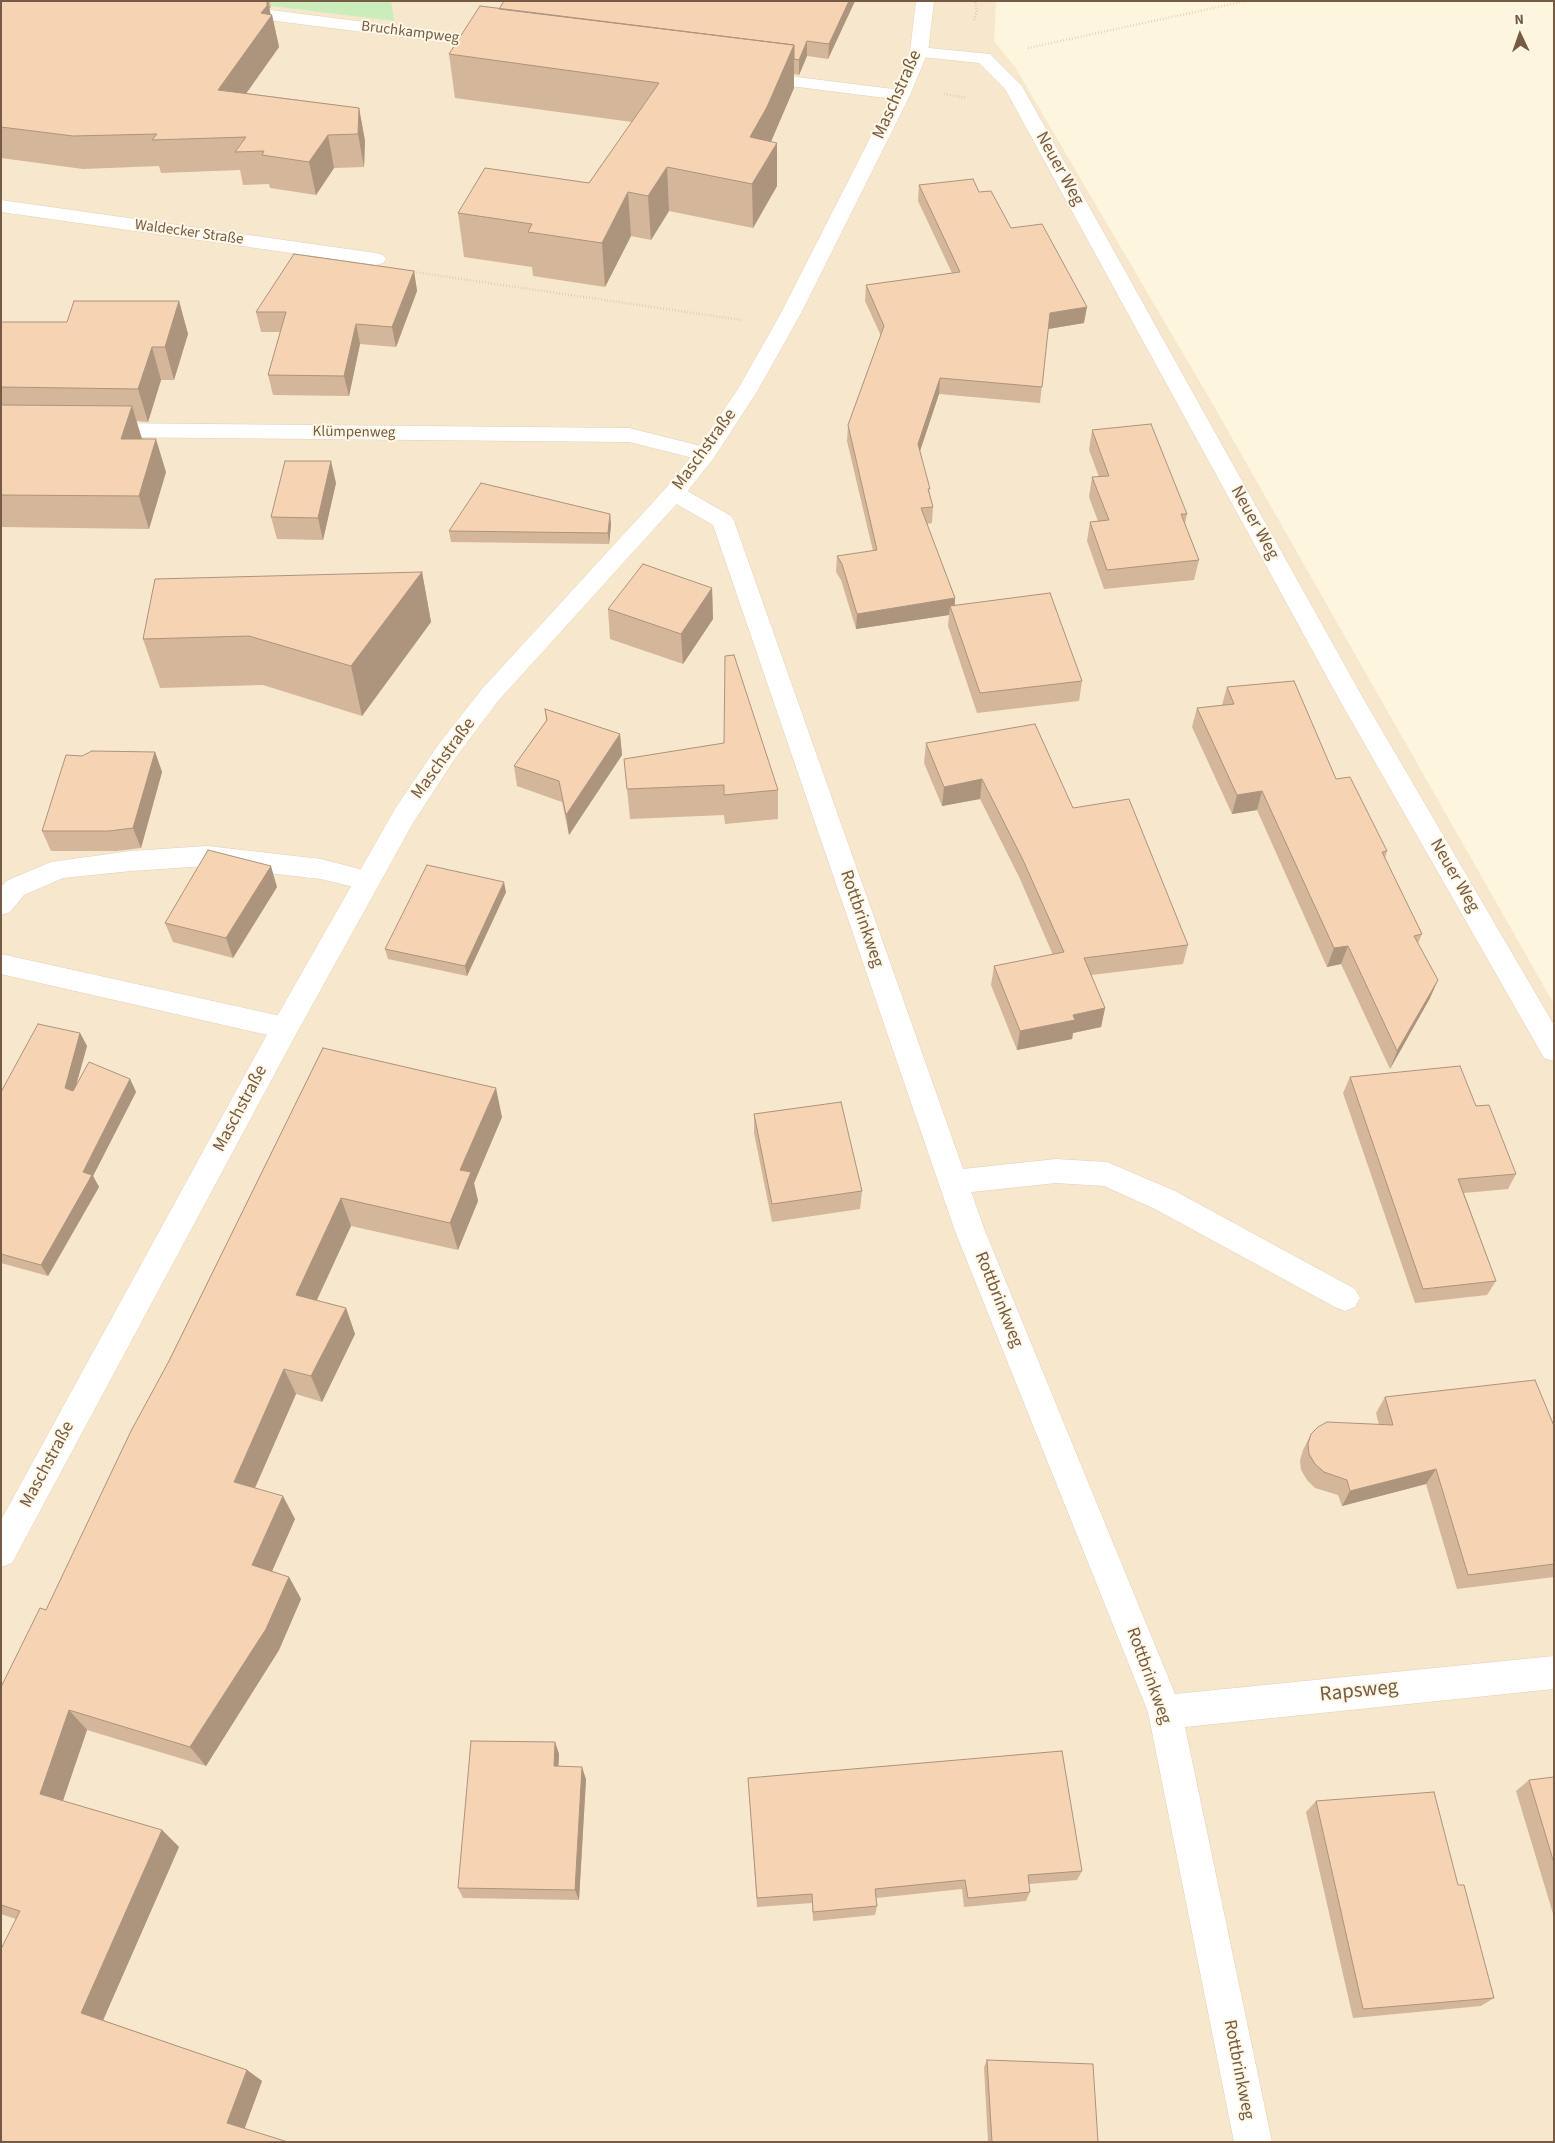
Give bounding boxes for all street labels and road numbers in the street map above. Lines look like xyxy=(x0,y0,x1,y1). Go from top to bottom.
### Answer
street label: Bruchkampweg xyxy=(360,18,460,48)
street label: Maschstraße xyxy=(869,47,927,143)
street label: Neuer Weg xyxy=(1030,128,1088,210)
street label: Waldecker Straße xyxy=(134,216,244,250)
street label: Maschstraße xyxy=(668,405,742,495)
street label: Klümpenweg xyxy=(313,423,395,443)
street label: Neuer Weg xyxy=(1225,482,1283,564)
street label: Maschstraße xyxy=(407,714,481,804)
street label: Neuer Weg xyxy=(1424,835,1484,917)
street label: Rottbrinkweg xyxy=(834,868,888,970)
street label: Maschstraße xyxy=(209,1062,273,1156)
street label: Rottbrinkweg xyxy=(969,1249,1027,1351)
street label: Maschstraße xyxy=(16,1418,80,1512)
street label: Rottbrinkweg xyxy=(1121,1625,1175,1727)
street label: Rapsweg xyxy=(1319,1675,1399,1709)
street label: Rottbrinkweg xyxy=(1218,2018,1258,2122)

